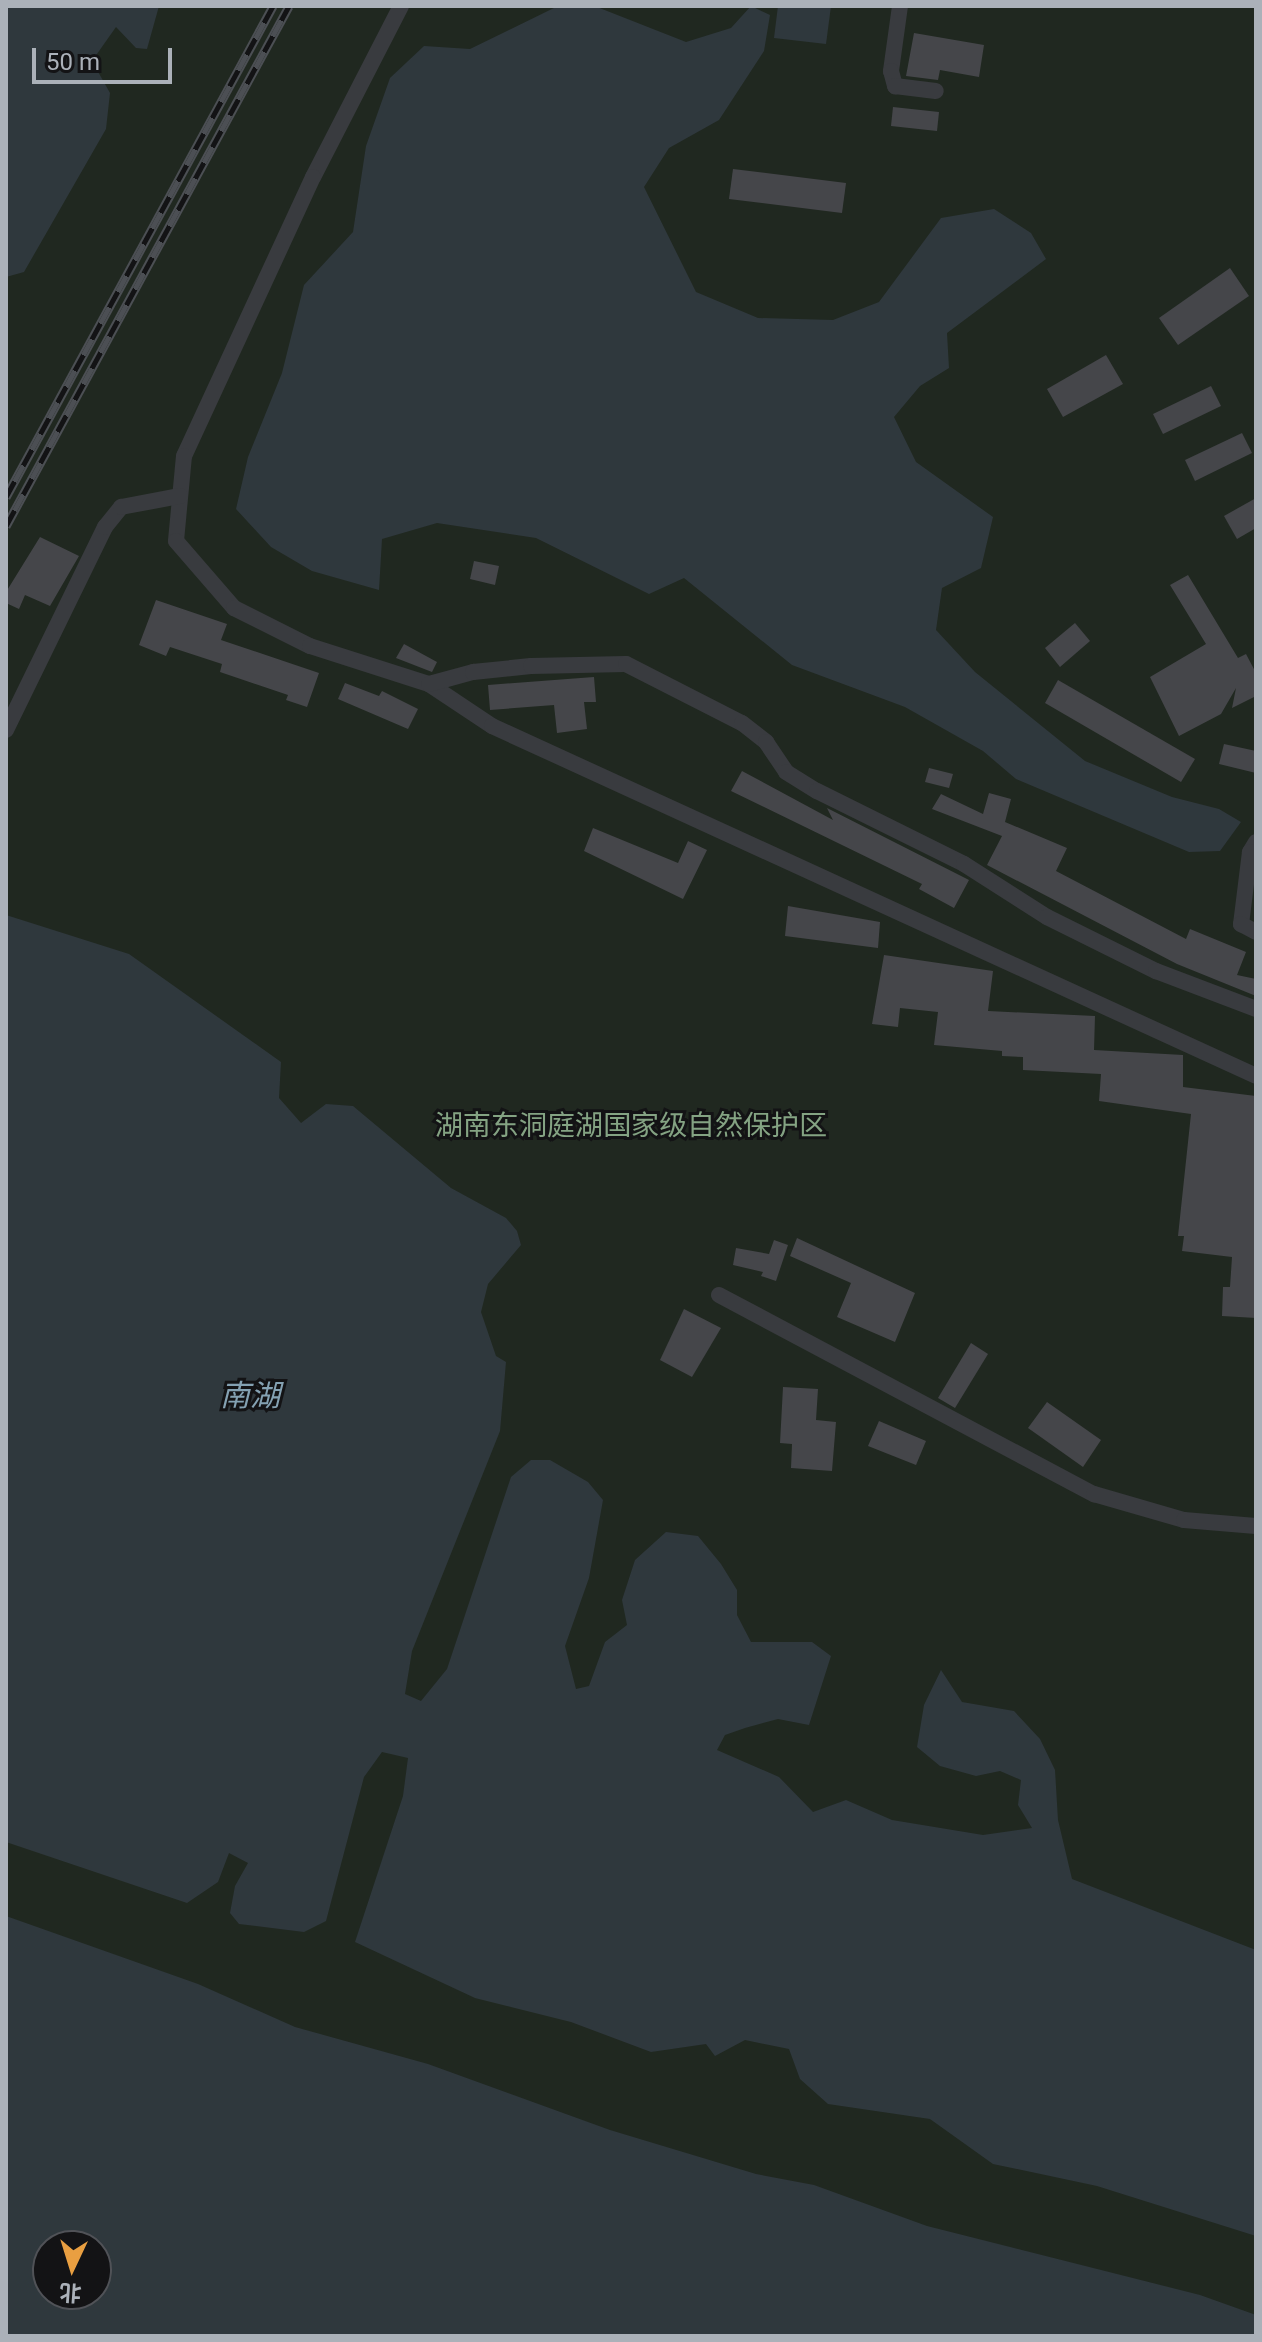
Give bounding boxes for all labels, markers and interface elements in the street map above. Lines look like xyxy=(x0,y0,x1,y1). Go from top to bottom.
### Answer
scale bar xyxy=(36,32,176,82)
text: 50 m xyxy=(46,48,100,76)
park label: 湖南东洞庭湖国家级自然保护区 xyxy=(435,1109,827,1143)
water label: 南湖 xyxy=(220,1378,280,1414)
north arrow xyxy=(32,2230,112,2310)
text: 北 xyxy=(59,2279,82,2306)

